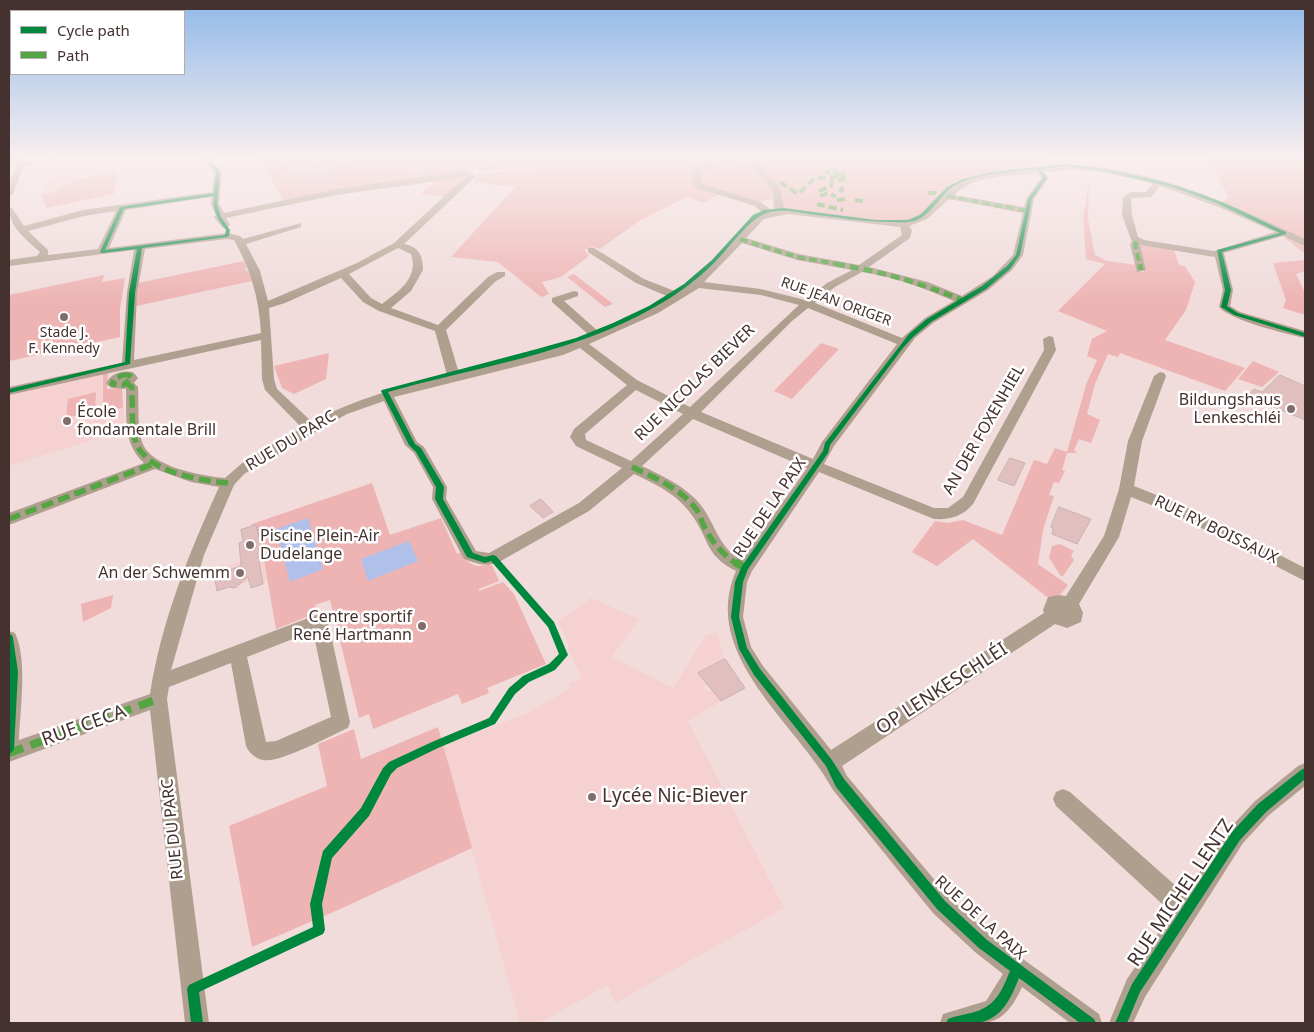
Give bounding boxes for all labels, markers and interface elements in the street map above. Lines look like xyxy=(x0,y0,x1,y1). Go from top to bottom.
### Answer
legend xyxy=(10,10,185,75)
text: Cycle path xyxy=(57,20,130,40)
text: Path xyxy=(57,45,89,65)
street label: RUE JEAN ORIGER xyxy=(778,274,894,330)
marker: Stade J. F. Kennedy xyxy=(58,311,70,323)
street label: RUE NICOLAS BIEVER xyxy=(631,321,759,445)
place label: Stade J. F. Kennedy xyxy=(28,325,100,358)
street label: AN DER FOXENHIEL xyxy=(939,362,1029,498)
place label: Bildungshaus Lenkeschléi xyxy=(1179,390,1281,428)
place label: École fondamentale Brill xyxy=(77,402,216,440)
marker: Bildungshaus Lenkeschléi xyxy=(1285,403,1297,415)
street label: RUE DU PARC xyxy=(243,407,339,475)
marker: École fondamentale Brill xyxy=(61,415,73,427)
street label: RUE DE LA PAIX xyxy=(730,455,810,561)
street label: RUE RY BOISSAUX xyxy=(1151,492,1281,568)
place label: Piscine Plein-Air Dudelange xyxy=(260,526,379,564)
marker: Piscine Plein-Air Dudelange xyxy=(244,539,256,551)
place label: An der Schwemm xyxy=(98,563,230,583)
marker: An der Schwemm xyxy=(234,567,246,579)
place label: Centre sportif René Hartmann xyxy=(293,607,412,645)
marker: Centre sportif René Hartmann xyxy=(416,620,428,632)
street label: OP LENKESCHLÉI xyxy=(872,638,1012,740)
street label: RUE CECA xyxy=(39,700,129,752)
street label: RUE DU PARC xyxy=(158,778,188,880)
place label: Lycée Nic-Biever xyxy=(602,786,748,808)
marker: Lycée Nic-Biever xyxy=(586,791,598,803)
street label: RUE MICHEL LENTZ xyxy=(1123,815,1239,971)
street label: RUE DE LA PAIX xyxy=(930,872,1030,964)

